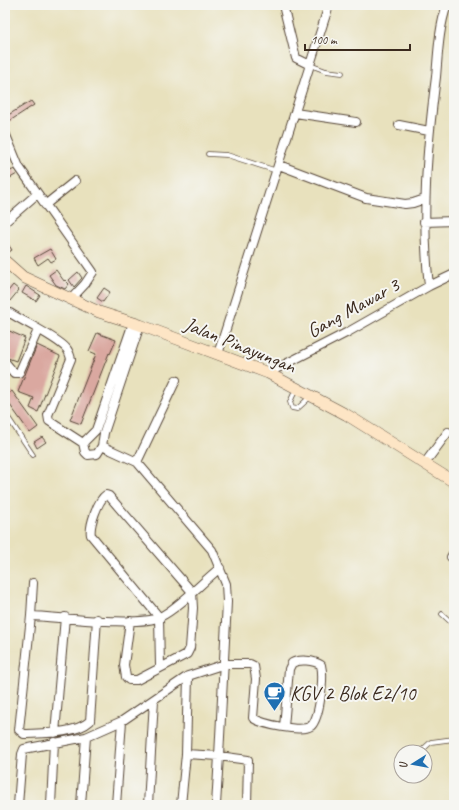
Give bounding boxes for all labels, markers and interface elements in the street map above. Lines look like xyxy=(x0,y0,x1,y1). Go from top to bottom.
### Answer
scale bar xyxy=(305,26,410,52)
text: 100 m xyxy=(311,32,338,48)
street label: Gang Mawar 3 xyxy=(303,272,405,344)
street label: Jalan Pinayungan xyxy=(180,311,300,379)
cafe icon: KGV 2 Blok E2/10 xyxy=(262,680,288,713)
place label: KGV 2 Blok E2/10 xyxy=(290,681,418,706)
north arrow xyxy=(393,744,433,784)
text: U xyxy=(395,759,411,770)

